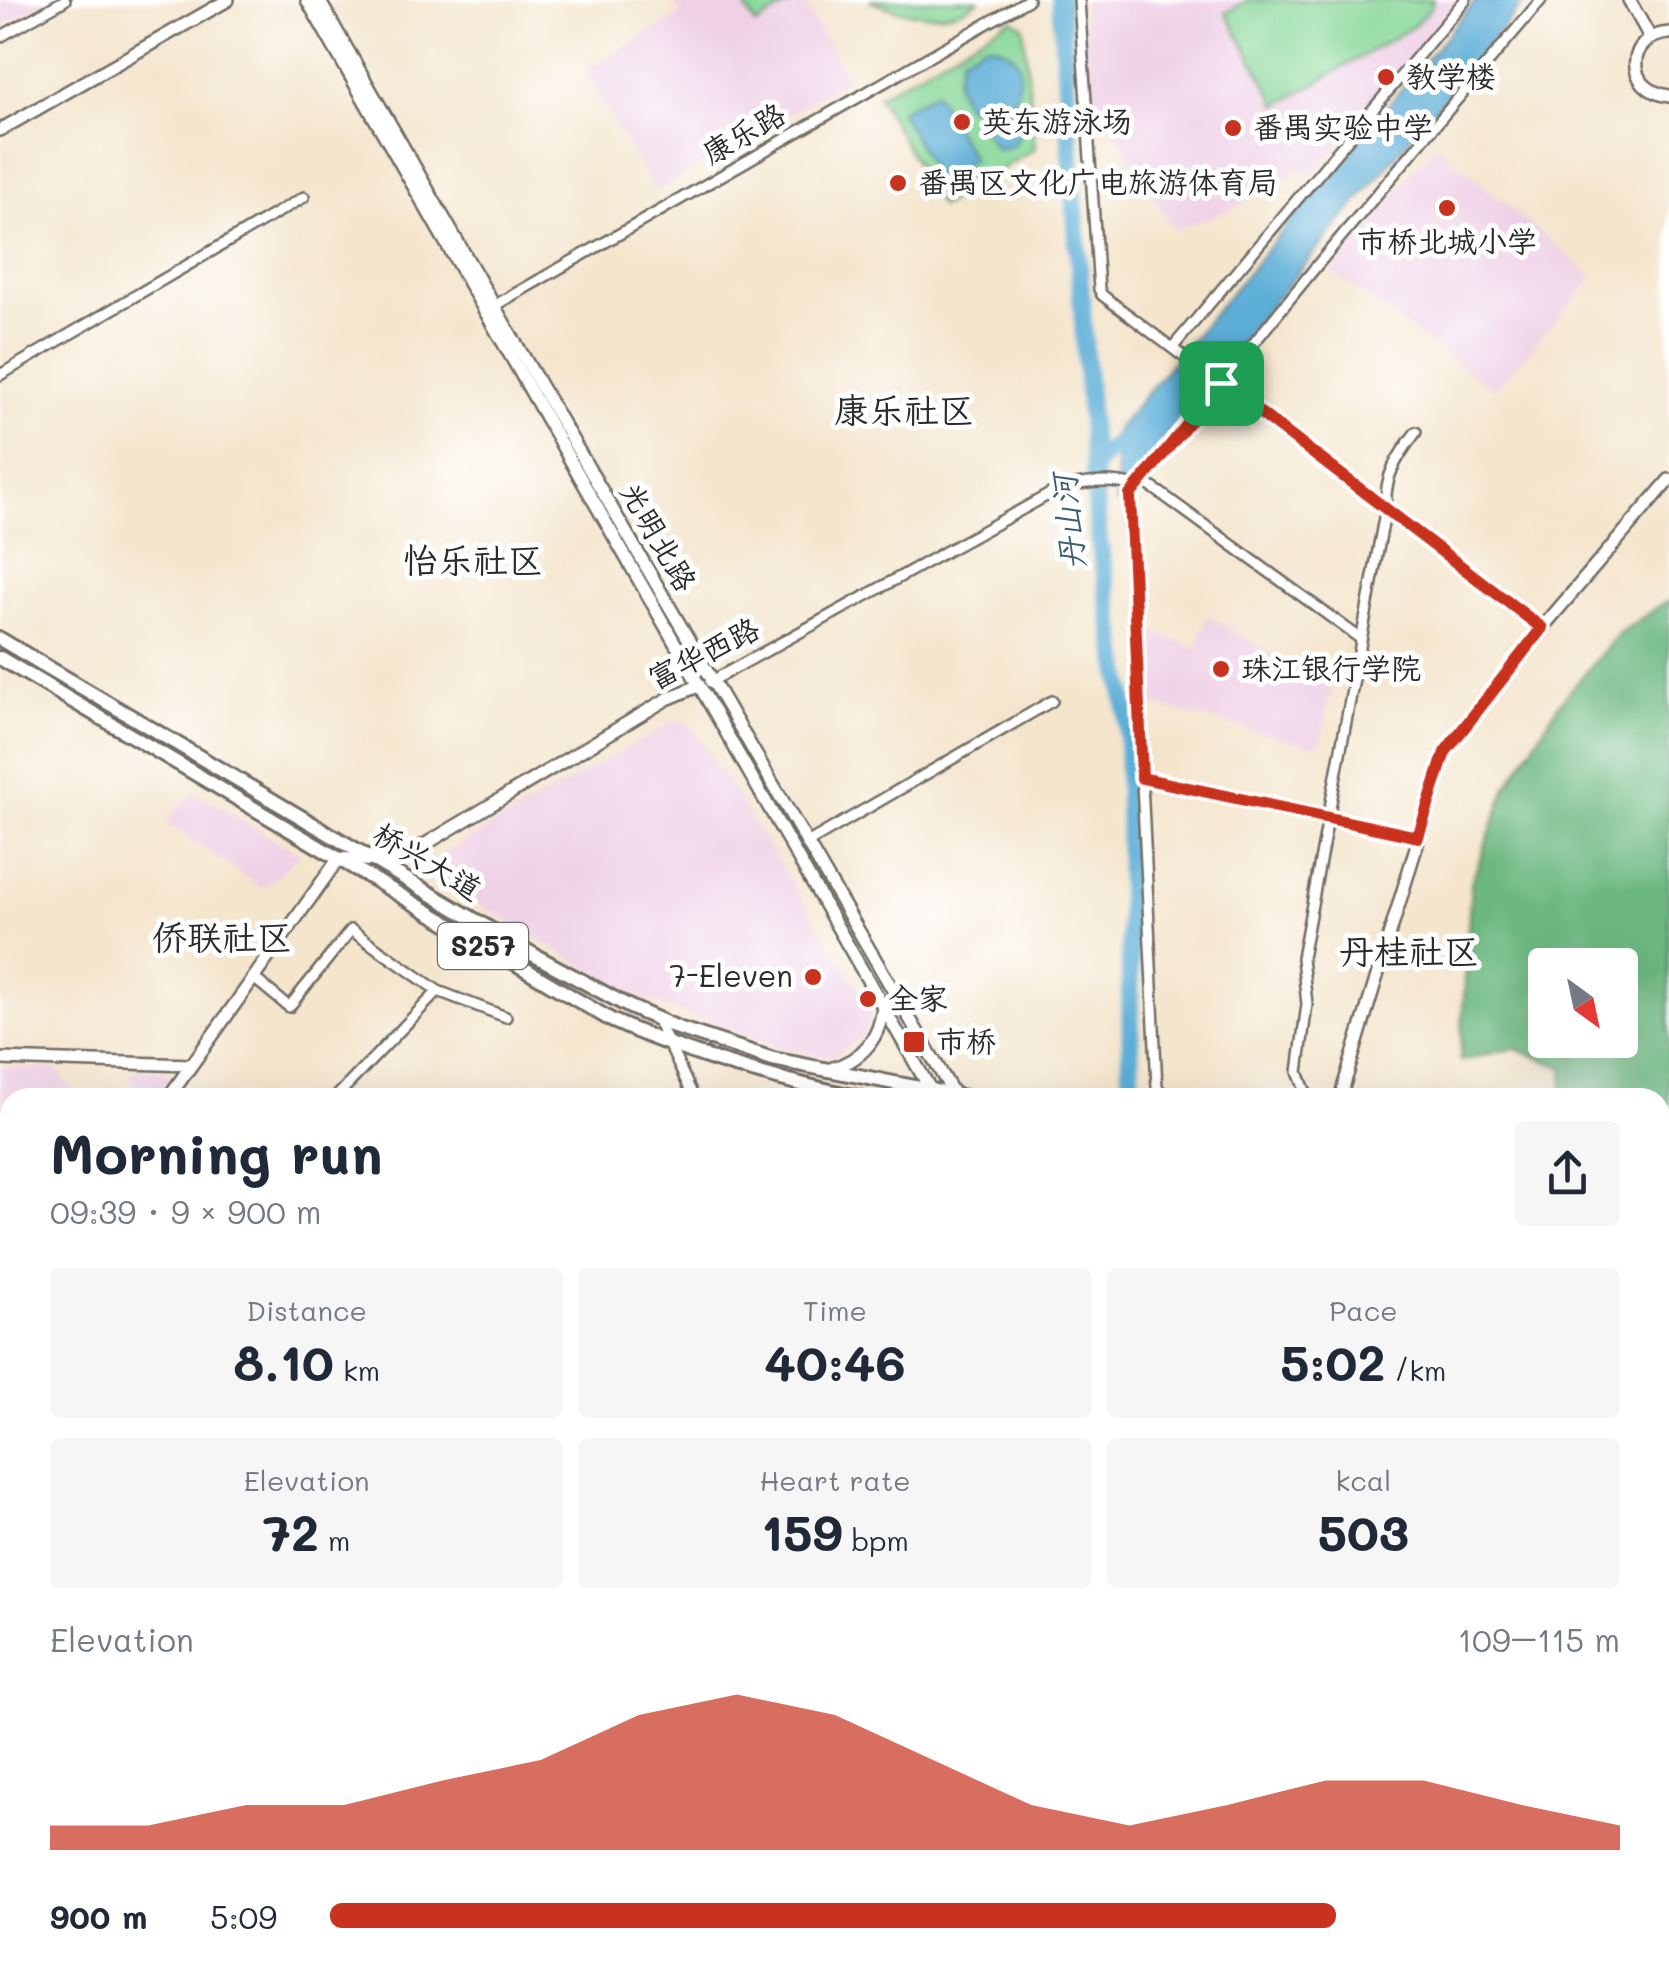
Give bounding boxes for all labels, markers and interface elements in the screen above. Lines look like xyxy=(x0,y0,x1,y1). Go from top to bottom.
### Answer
place label: 教学楼 xyxy=(1406,55,1496,95)
marker: 教学楼 xyxy=(1375,66,1397,88)
street label: 康乐路 xyxy=(694,92,792,172)
place label: 英东游泳场 xyxy=(982,100,1132,140)
place label: 番禺实验中学 xyxy=(1253,106,1433,146)
marker: 英东游泳场 xyxy=(951,111,973,133)
marker: 番禺实验中学 xyxy=(1222,117,1244,139)
place label: 番禺区文化广电旅游体育局 xyxy=(918,161,1278,201)
marker: 番禺区文化广电旅游体育局 xyxy=(887,172,909,194)
marker: 市桥北城小学 xyxy=(1436,197,1458,219)
place label: 市桥北城小学 xyxy=(1357,220,1537,260)
pin xyxy=(1179,341,1264,426)
icon: arrive xyxy=(1194,356,1249,411)
district label: 康乐社区 xyxy=(834,386,974,432)
water label: 丹山河 xyxy=(1041,467,1093,572)
street label: 光明北路 xyxy=(612,474,707,598)
district label: 怡乐社区 xyxy=(403,536,543,582)
street label: 富华西路 xyxy=(641,607,766,697)
place label: 珠江银行学院 xyxy=(1241,647,1421,687)
marker: 珠江银行学院 xyxy=(1210,658,1232,680)
street label: 桥兴大道 xyxy=(366,812,490,908)
district label: 侨联社区 xyxy=(152,913,292,959)
road number: S257 xyxy=(438,923,528,969)
district label: 丹桂社区 xyxy=(1339,927,1479,973)
north arrow xyxy=(1528,948,1638,1058)
map controls xyxy=(1528,948,1638,1058)
place label: 7-Eleven xyxy=(669,955,793,995)
marker: 7-Eleven xyxy=(802,966,824,988)
place label: 全家 xyxy=(888,977,948,1017)
marker: 全家 xyxy=(857,988,879,1010)
place label: 市桥 xyxy=(936,1020,996,1060)
marker: 市桥 xyxy=(901,1029,927,1055)
text: Morning run xyxy=(50,1116,383,1188)
button: share xyxy=(1515,1121,1620,1226)
text: 09:39 · 9 × 900 m xyxy=(50,1190,322,1232)
text: Distance xyxy=(246,1292,367,1328)
text: Time xyxy=(803,1292,867,1328)
text: Pace xyxy=(1329,1292,1398,1328)
text: 8.10 xyxy=(233,1328,334,1394)
text: 40:46 xyxy=(764,1328,906,1394)
text: 5:02 xyxy=(1280,1328,1385,1394)
text: km xyxy=(334,1352,380,1388)
text: /km xyxy=(1385,1352,1446,1388)
text: Elevation xyxy=(244,1462,370,1498)
text: Heart rate xyxy=(759,1462,911,1498)
text: kcal xyxy=(1335,1462,1391,1498)
text: 72 xyxy=(263,1498,319,1564)
text: 159 xyxy=(761,1498,843,1564)
text: 503 xyxy=(1318,1498,1409,1564)
text: m xyxy=(319,1522,350,1558)
text: bpm xyxy=(843,1522,909,1558)
text: Elevation xyxy=(50,1618,194,1660)
text: 109–115 m xyxy=(1458,1618,1620,1660)
text: 900 m xyxy=(50,1895,147,1937)
text: 5:09 xyxy=(210,1895,277,1937)

